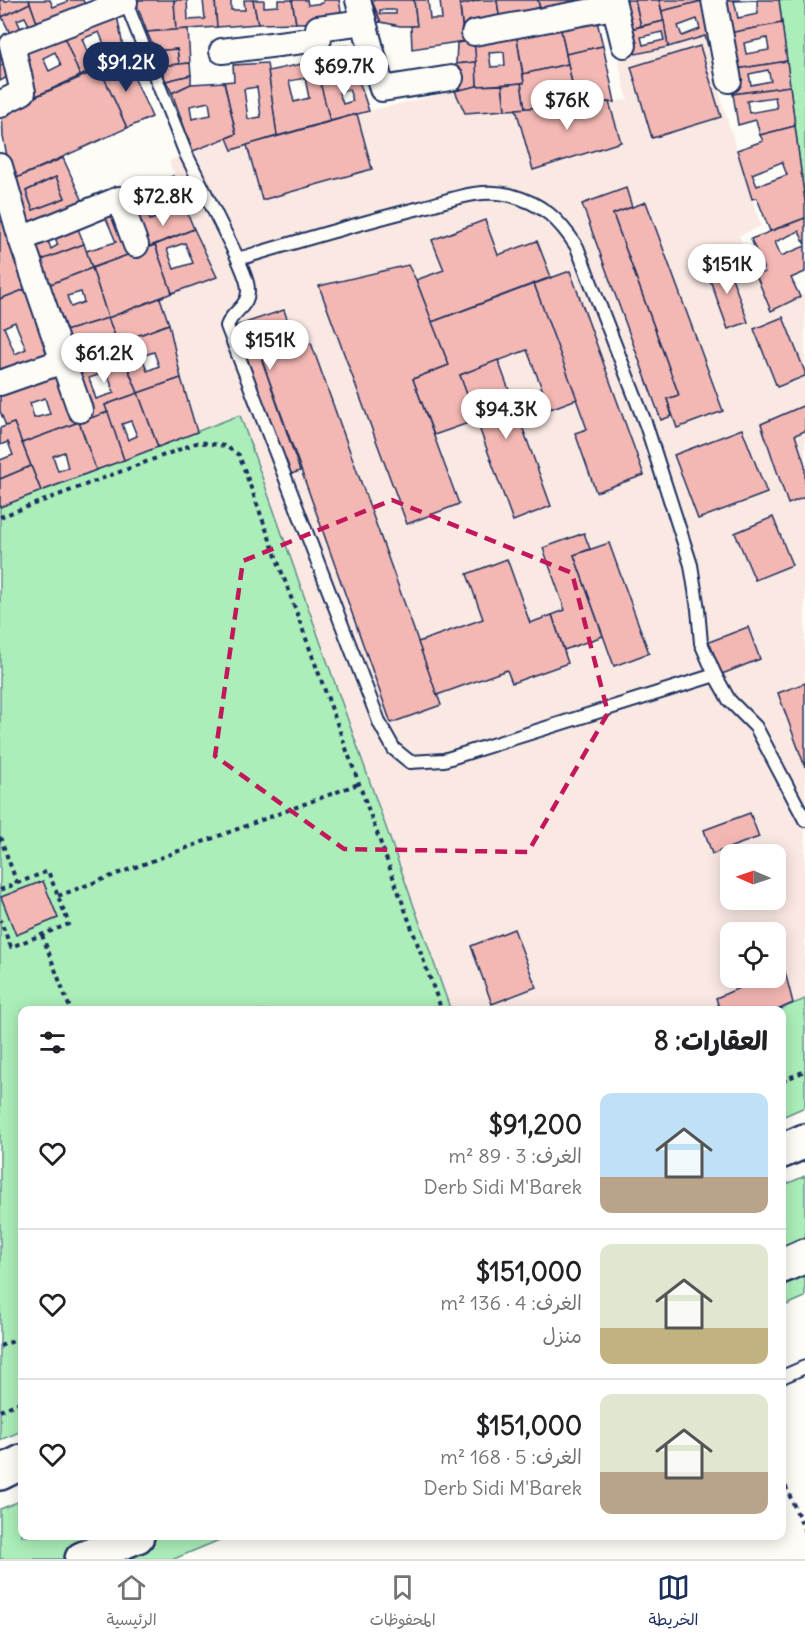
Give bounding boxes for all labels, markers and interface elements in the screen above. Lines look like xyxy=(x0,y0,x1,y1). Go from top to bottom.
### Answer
pin: $91.2K xyxy=(77,42,175,93)
pin: $69.7K xyxy=(295,46,393,97)
text: $91.2K xyxy=(97,49,155,74)
text: $69.7K xyxy=(314,53,374,78)
pin: $76K xyxy=(531,80,603,131)
text: $76K xyxy=(545,87,589,112)
pin: $72.8K xyxy=(114,176,212,227)
text: $72.8K xyxy=(133,183,193,208)
pin: $151K xyxy=(685,244,769,295)
text: $151K xyxy=(702,251,752,276)
pin: $151K xyxy=(228,320,312,371)
text: $151K xyxy=(245,327,295,352)
pin: $61.2K xyxy=(55,333,153,384)
text: $61.2K xyxy=(75,340,133,365)
pin: $94.3K xyxy=(457,389,555,440)
text: $94.3K xyxy=(475,396,537,421)
north arrow xyxy=(720,844,786,910)
map controls xyxy=(720,844,786,988)
button: locate xyxy=(720,922,786,988)
text: العقارات: 8 xyxy=(654,1024,768,1057)
icon: filters xyxy=(36,1026,69,1059)
text: $91,200 xyxy=(488,1108,582,1141)
icon: home xyxy=(648,1117,720,1189)
icon: heart xyxy=(36,1137,69,1170)
text: الغرف: 3 · 89 m² xyxy=(448,1143,582,1168)
text: Derb Sidi M'Barek xyxy=(423,1174,582,1199)
text: $151,000 xyxy=(476,1255,582,1288)
icon: home xyxy=(648,1268,720,1340)
icon: heart xyxy=(36,1288,69,1321)
text: الغرف: 4 · 136 m² xyxy=(440,1290,582,1315)
text: منزل xyxy=(543,1323,582,1348)
text: $151,000 xyxy=(476,1409,582,1442)
icon: home xyxy=(648,1418,720,1490)
icon: heart xyxy=(36,1438,69,1471)
text: الغرف: 5 · 168 m² xyxy=(440,1444,582,1469)
text: Derb Sidi M'Barek xyxy=(423,1475,582,1500)
tab: الرئيسية xyxy=(107,1571,157,1634)
tab: المحفوظات xyxy=(370,1571,436,1634)
tab: الخريطة xyxy=(649,1571,699,1634)

